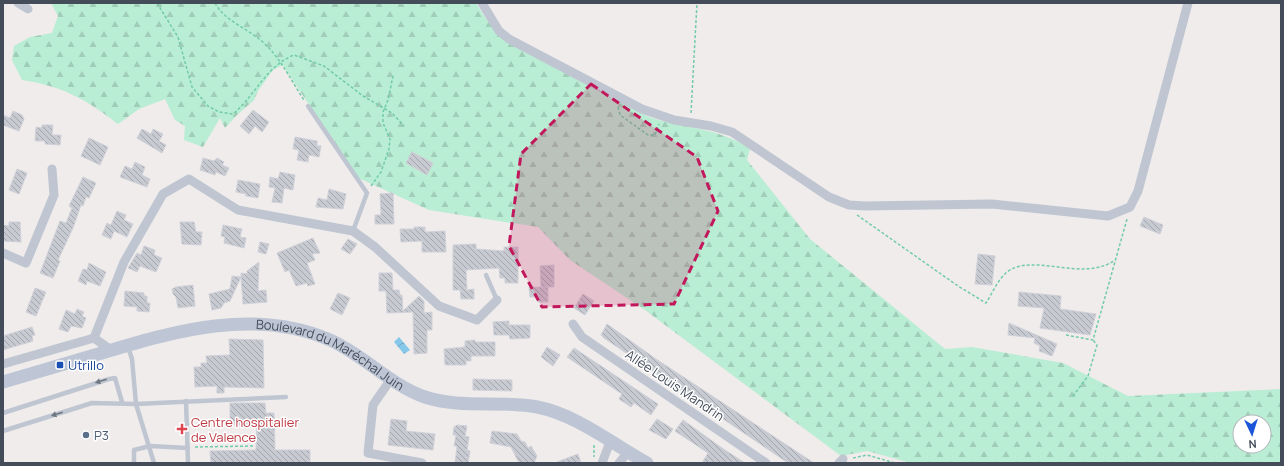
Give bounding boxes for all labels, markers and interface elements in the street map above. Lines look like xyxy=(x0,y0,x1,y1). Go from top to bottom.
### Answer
street label: Boulevard du Maréchal Juin xyxy=(255,315,408,395)
street label: Allée Louis Mandrin xyxy=(622,345,728,425)
place label: Utrillo xyxy=(68,356,104,374)
marker: Utrillo xyxy=(55,360,65,370)
one-way arrow xyxy=(95,378,107,384)
one-way arrow xyxy=(51,411,63,417)
place label: Centre hospitalier de Valence xyxy=(191,413,299,446)
north arrow xyxy=(1232,414,1272,454)
marker: Centre hospitalier de Valence xyxy=(176,423,188,435)
place label: P3 xyxy=(94,426,109,444)
marker: P3 xyxy=(81,430,91,440)
text: N xyxy=(1248,437,1257,452)

